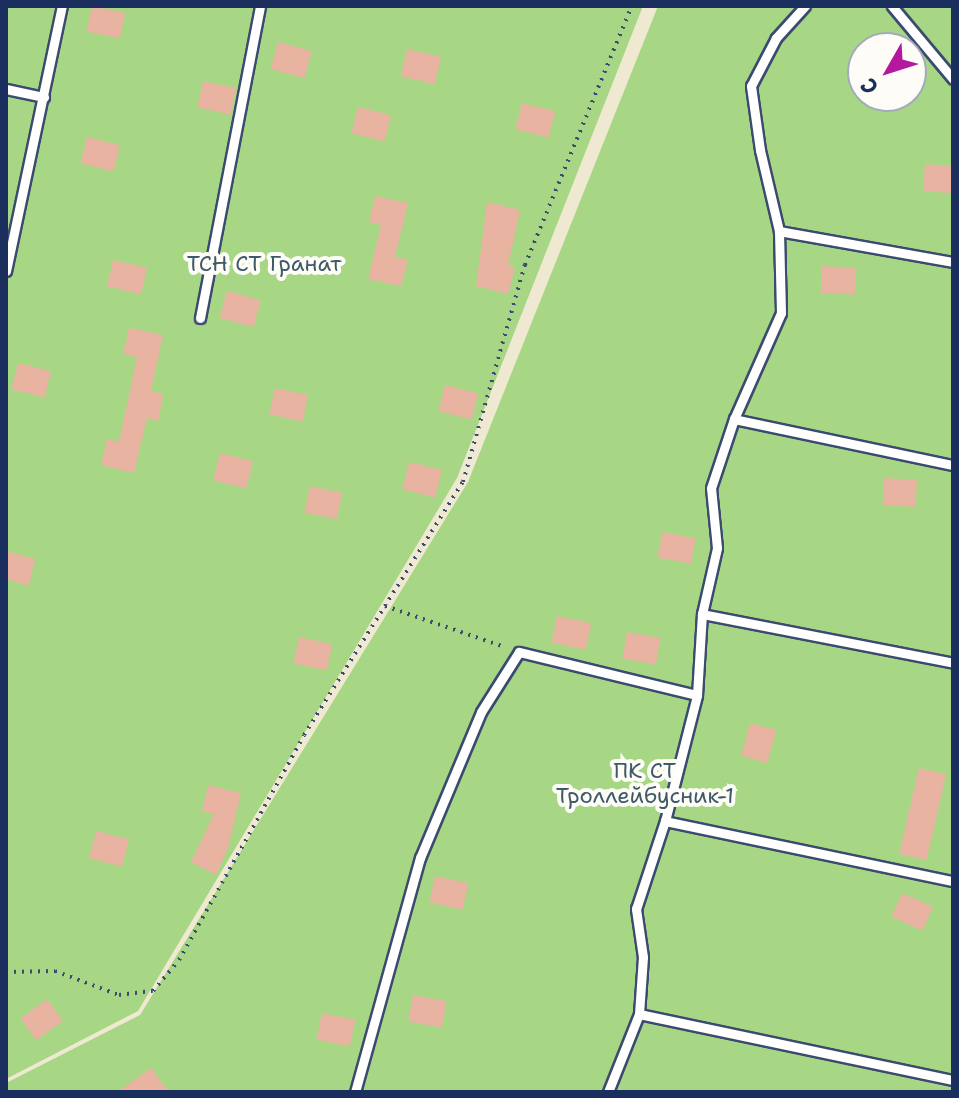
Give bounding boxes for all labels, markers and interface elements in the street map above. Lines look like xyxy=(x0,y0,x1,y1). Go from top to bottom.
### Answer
north arrow xyxy=(847,32,927,112)
text: С xyxy=(854,72,885,101)
park label: ТСН СТ Гранат xyxy=(187,251,341,277)
park label: ПК СТ Троллейбусник-1 xyxy=(556,757,734,808)

